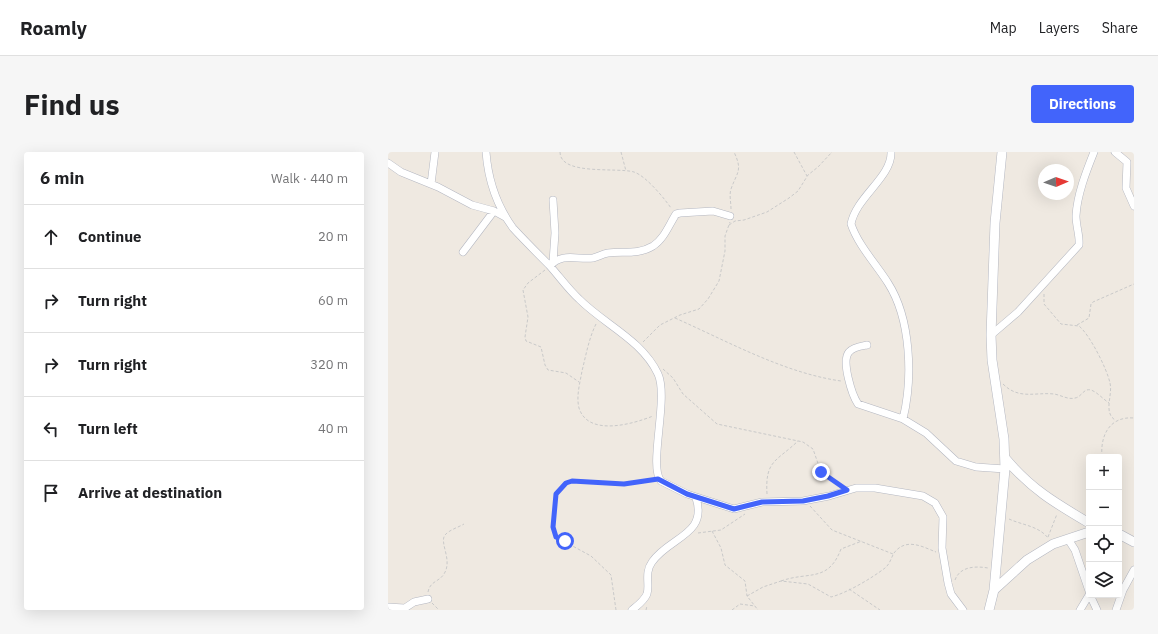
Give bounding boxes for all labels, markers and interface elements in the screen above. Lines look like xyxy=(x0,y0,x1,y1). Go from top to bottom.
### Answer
text: Roamly xyxy=(20,16,87,40)
text: Map xyxy=(990,19,1017,37)
text: Layers xyxy=(1039,19,1080,37)
text: Share xyxy=(1102,19,1138,37)
button: Directions xyxy=(1031,85,1134,123)
text: Find us xyxy=(24,86,120,123)
north arrow xyxy=(1038,164,1074,200)
text: 6 min xyxy=(40,167,84,189)
text: Walk · 440 m xyxy=(271,170,348,187)
icon: ahead xyxy=(40,226,62,248)
text: Continue xyxy=(78,227,142,246)
text: 20 m xyxy=(318,228,348,245)
icon: right xyxy=(40,290,62,312)
text: Turn right xyxy=(78,291,147,310)
text: 60 m xyxy=(318,292,348,309)
icon: right xyxy=(40,354,62,376)
text: Turn right xyxy=(78,355,147,374)
text: 320 m xyxy=(310,356,348,373)
icon: left xyxy=(40,418,62,440)
text: Turn left xyxy=(78,419,138,438)
text: 40 m xyxy=(318,420,348,437)
map controls xyxy=(1086,454,1122,598)
button: + xyxy=(1086,454,1122,490)
route end xyxy=(812,463,830,481)
icon: arrive xyxy=(40,482,62,504)
text: Arrive at destination xyxy=(78,483,222,502)
button: − xyxy=(1086,490,1122,526)
button: locate xyxy=(1086,526,1122,562)
route start xyxy=(556,532,574,550)
button: layers xyxy=(1086,562,1122,598)

